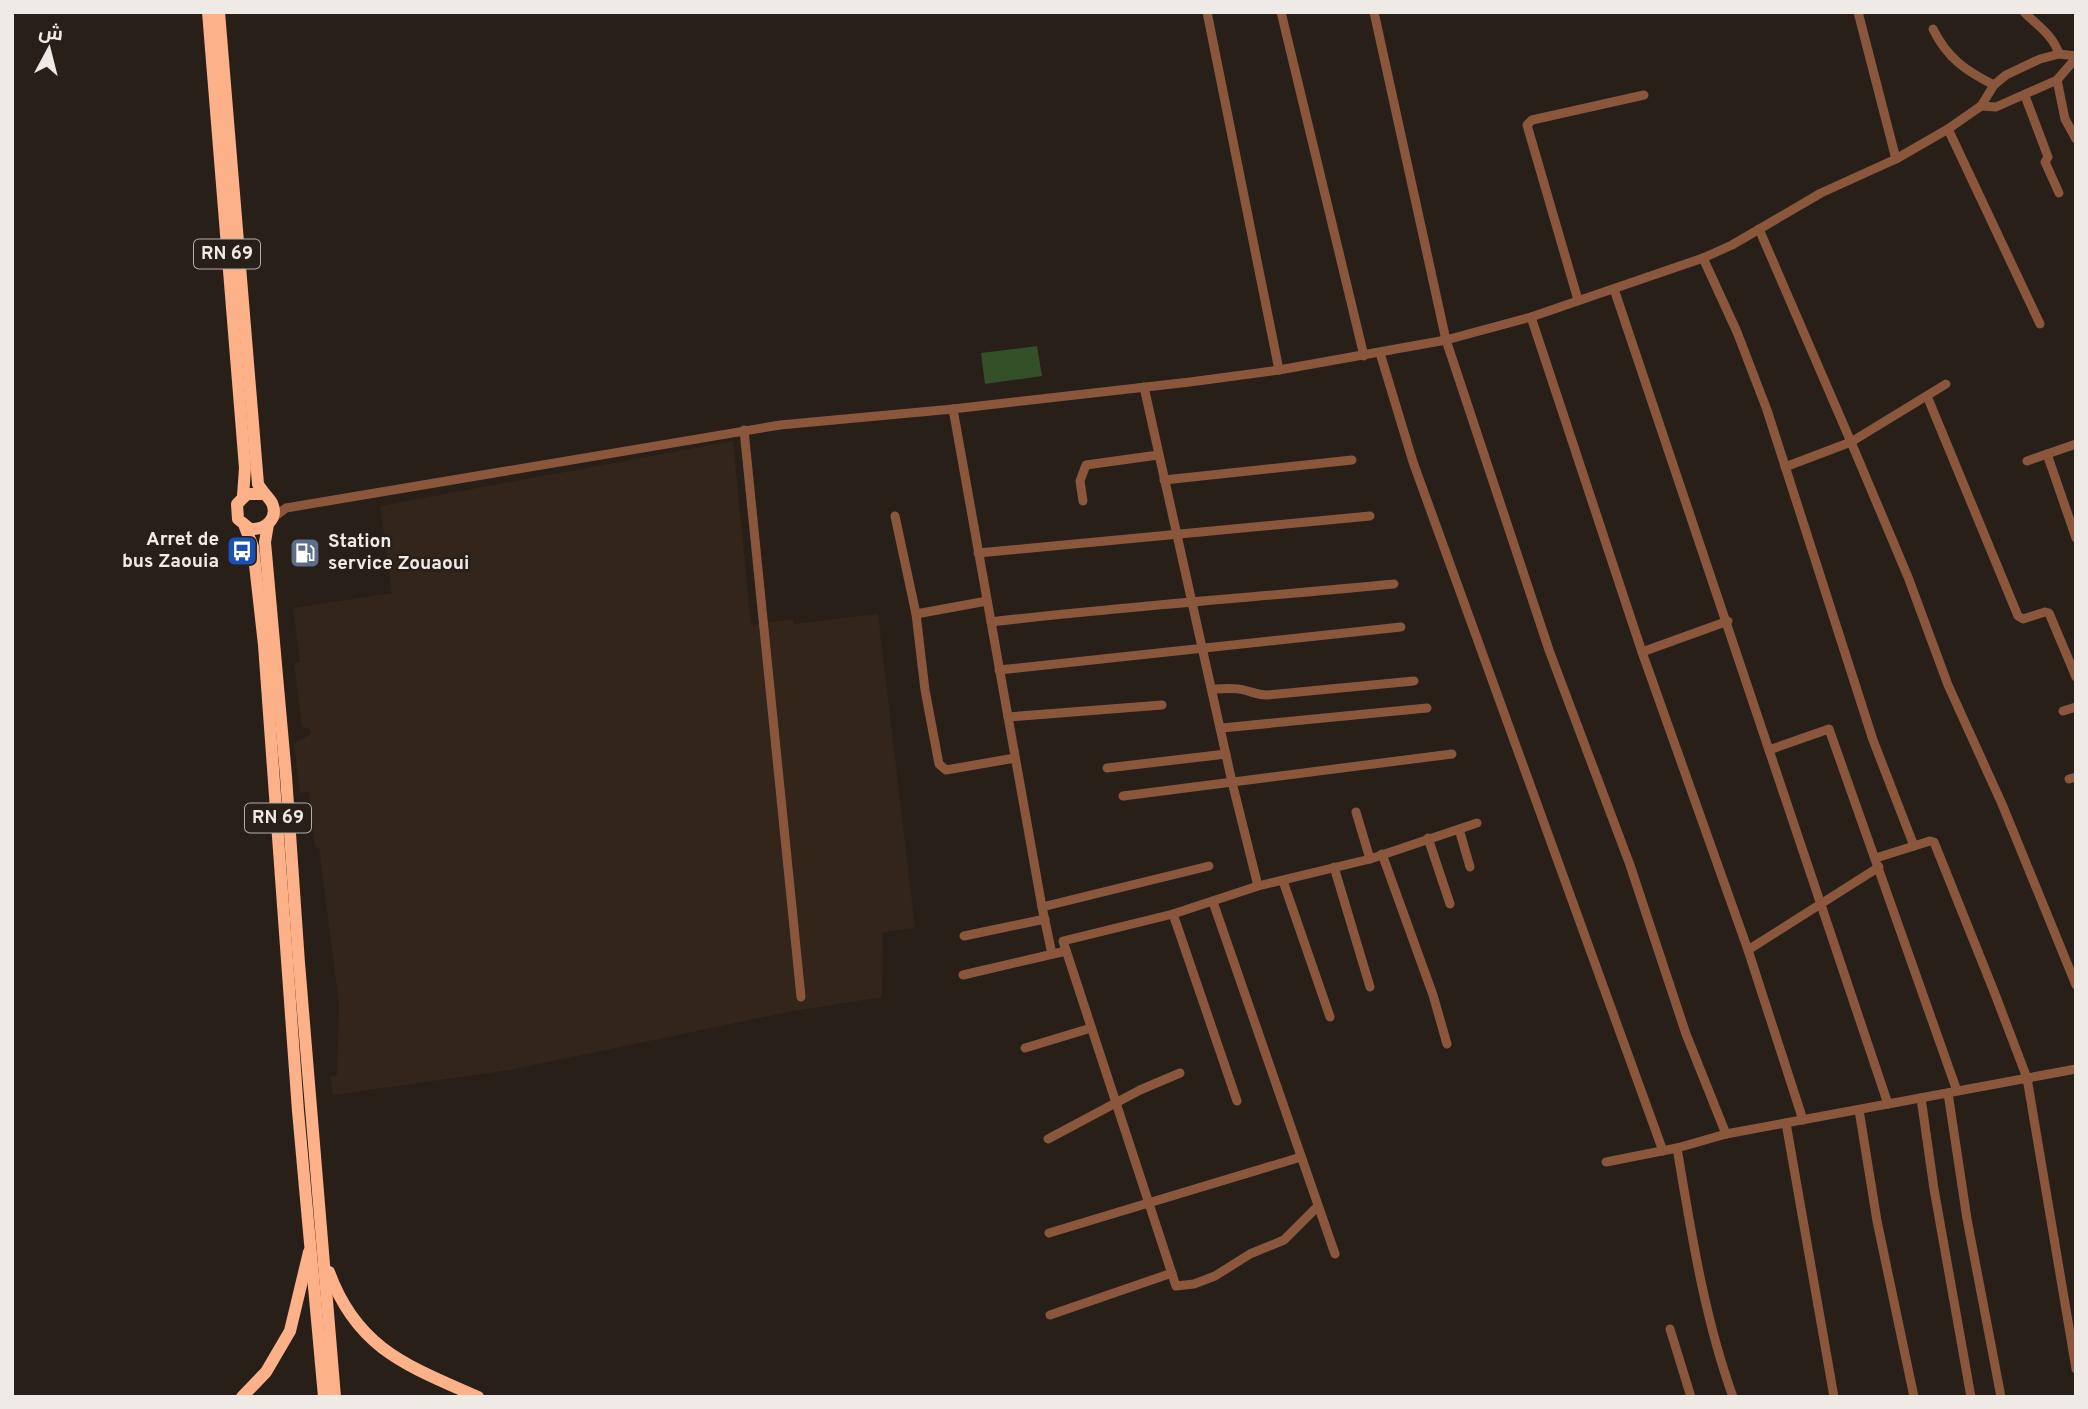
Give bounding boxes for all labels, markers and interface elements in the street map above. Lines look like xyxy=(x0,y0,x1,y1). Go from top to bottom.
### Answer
north arrow xyxy=(14,14,84,84)
text: ش xyxy=(37,21,64,48)
road number: RN 69 xyxy=(194,240,260,268)
place label: Arret de bus Zaouia xyxy=(122,528,219,574)
place label: Station service Zouaoui xyxy=(328,530,469,576)
bus stop icon: Arret de bus Zaouia xyxy=(225,534,259,568)
fuel station icon: Station service Zouaoui xyxy=(288,536,322,570)
road number: RN 69 xyxy=(245,804,311,832)

